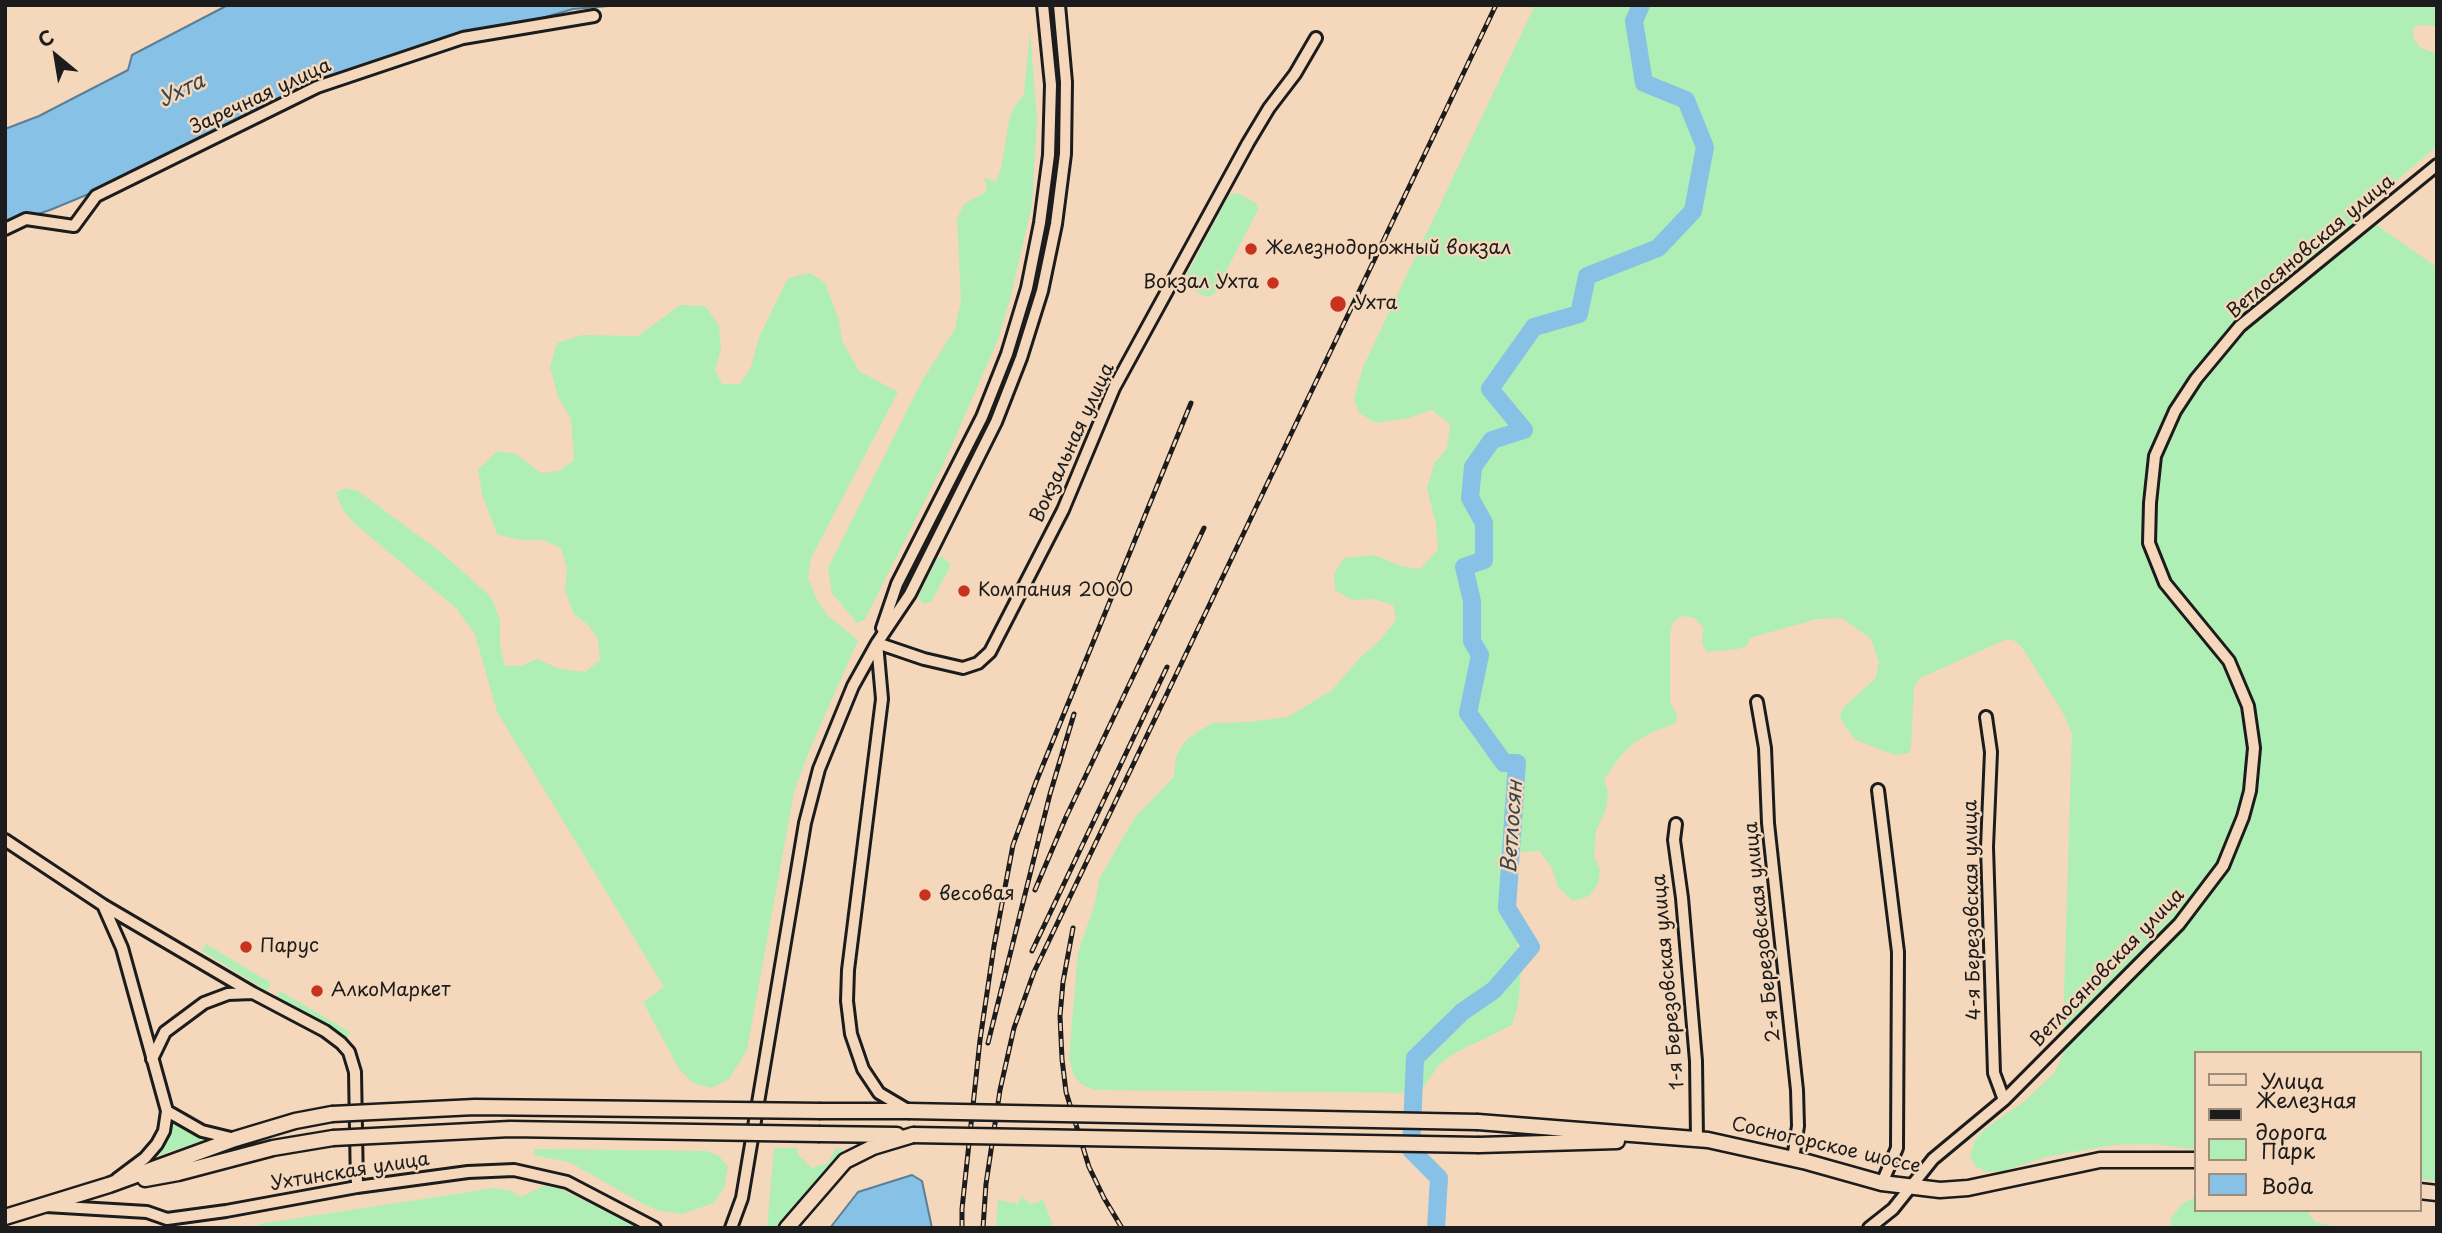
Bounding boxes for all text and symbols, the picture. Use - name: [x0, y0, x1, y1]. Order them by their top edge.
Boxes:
- north arrow: [21, 21, 91, 91]
- text: С: [32, 22, 59, 54]
- street label: Заречная улица: [187, 54, 335, 140]
- water label: Ухта: [155, 69, 209, 113]
- street label: Ветлосяновская улица: [2223, 170, 2399, 324]
- place label: Железнодорожный вокзал: [1265, 238, 1511, 260]
- marker: Железнодорожный вокзал: [1243, 241, 1259, 257]
- place label: Вокзал Ухта: [1143, 272, 1259, 294]
- marker: Вокзал Ухта: [1265, 275, 1281, 291]
- place label: Ухта: [1354, 293, 1397, 315]
- marker: Ухта: [1328, 294, 1348, 314]
- street label: Вокзальная улица: [1026, 360, 1120, 526]
- place label: Компания 2000: [978, 580, 1133, 602]
- marker: Компания 2000: [956, 583, 972, 599]
- water label: Ветлосян: [1497, 780, 1529, 874]
- street label: 4-я Березовская улица: [1960, 800, 1986, 1020]
- street label: 2-я Березовская улица: [1740, 821, 1786, 1043]
- street label: 1-я Березовская улица: [1648, 873, 1690, 1091]
- place label: весовая: [939, 884, 1015, 906]
- street label: Ветлосяновская улица: [2026, 884, 2190, 1052]
- marker: весовая: [917, 887, 933, 903]
- place label: Парус: [260, 936, 319, 958]
- marker: Парус: [238, 939, 254, 955]
- place label: АлкоМаркет: [331, 980, 450, 1002]
- marker: АлкоМаркет: [309, 983, 325, 999]
- legend: [2194, 1051, 2421, 1212]
- text: Улица: [2261, 1064, 2324, 1096]
- text: Железная дорога: [2256, 1083, 2357, 1147]
- street label: Сосногорское шоссе: [1729, 1113, 1923, 1179]
- text: Парк: [2261, 1134, 2315, 1166]
- street label: Ухтинская улица: [269, 1148, 431, 1196]
- text: Вода: [2261, 1169, 2313, 1201]

